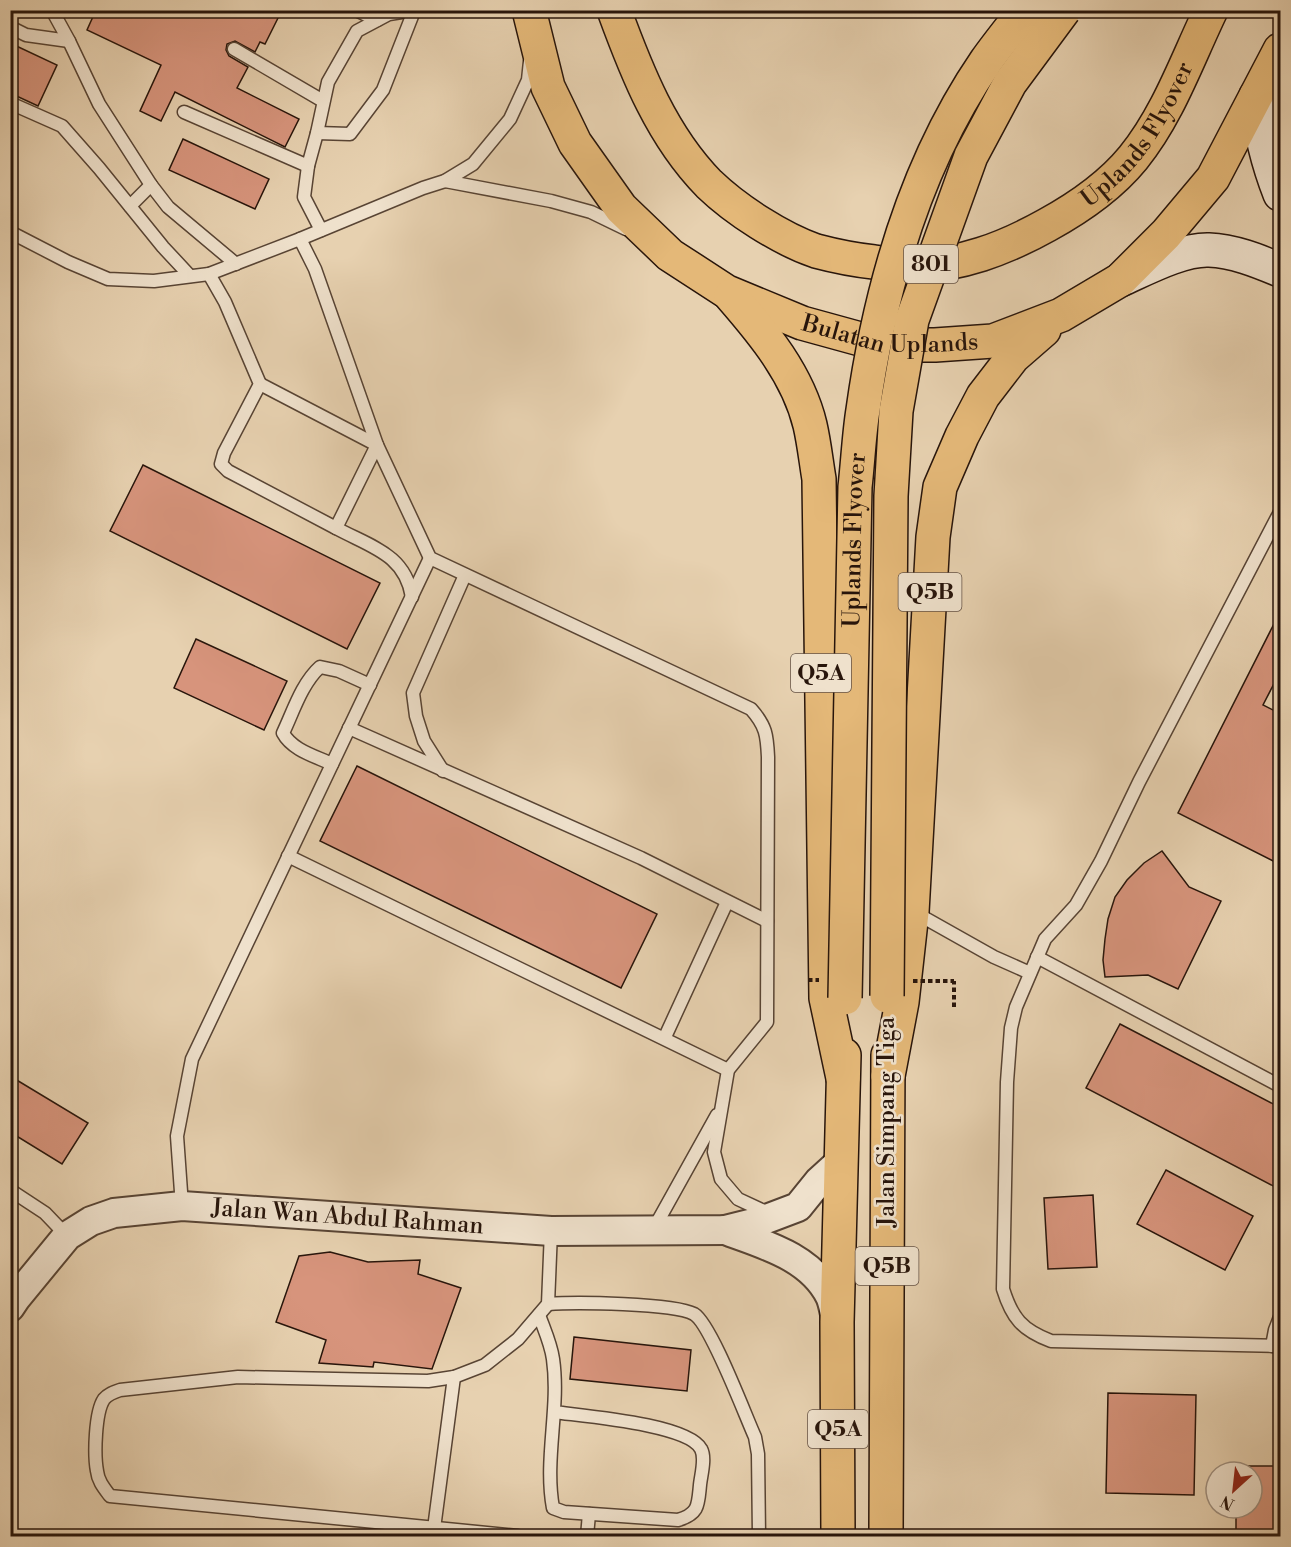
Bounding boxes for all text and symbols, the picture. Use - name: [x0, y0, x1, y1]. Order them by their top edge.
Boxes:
- street label: Uplands Flyover: [1075, 57, 1200, 214]
- road number: 801: [904, 245, 958, 283]
- street label: Bulatan Uplands: [797, 308, 979, 360]
- street label: Uplands Flyover: [837, 451, 873, 628]
- road number: Q5B: [898, 573, 962, 611]
- road number: Q5A: [791, 654, 851, 692]
- street label: Jalan Simpang Tiga: [872, 1016, 902, 1228]
- street label: Jalan Wan Abdul Rahman: [209, 1193, 485, 1241]
- road number: Q5B: [856, 1247, 918, 1285]
- road number: Q5A: [808, 1410, 868, 1448]
- north arrow: [1204, 1460, 1264, 1520]
- text: N: [1217, 1491, 1238, 1514]

